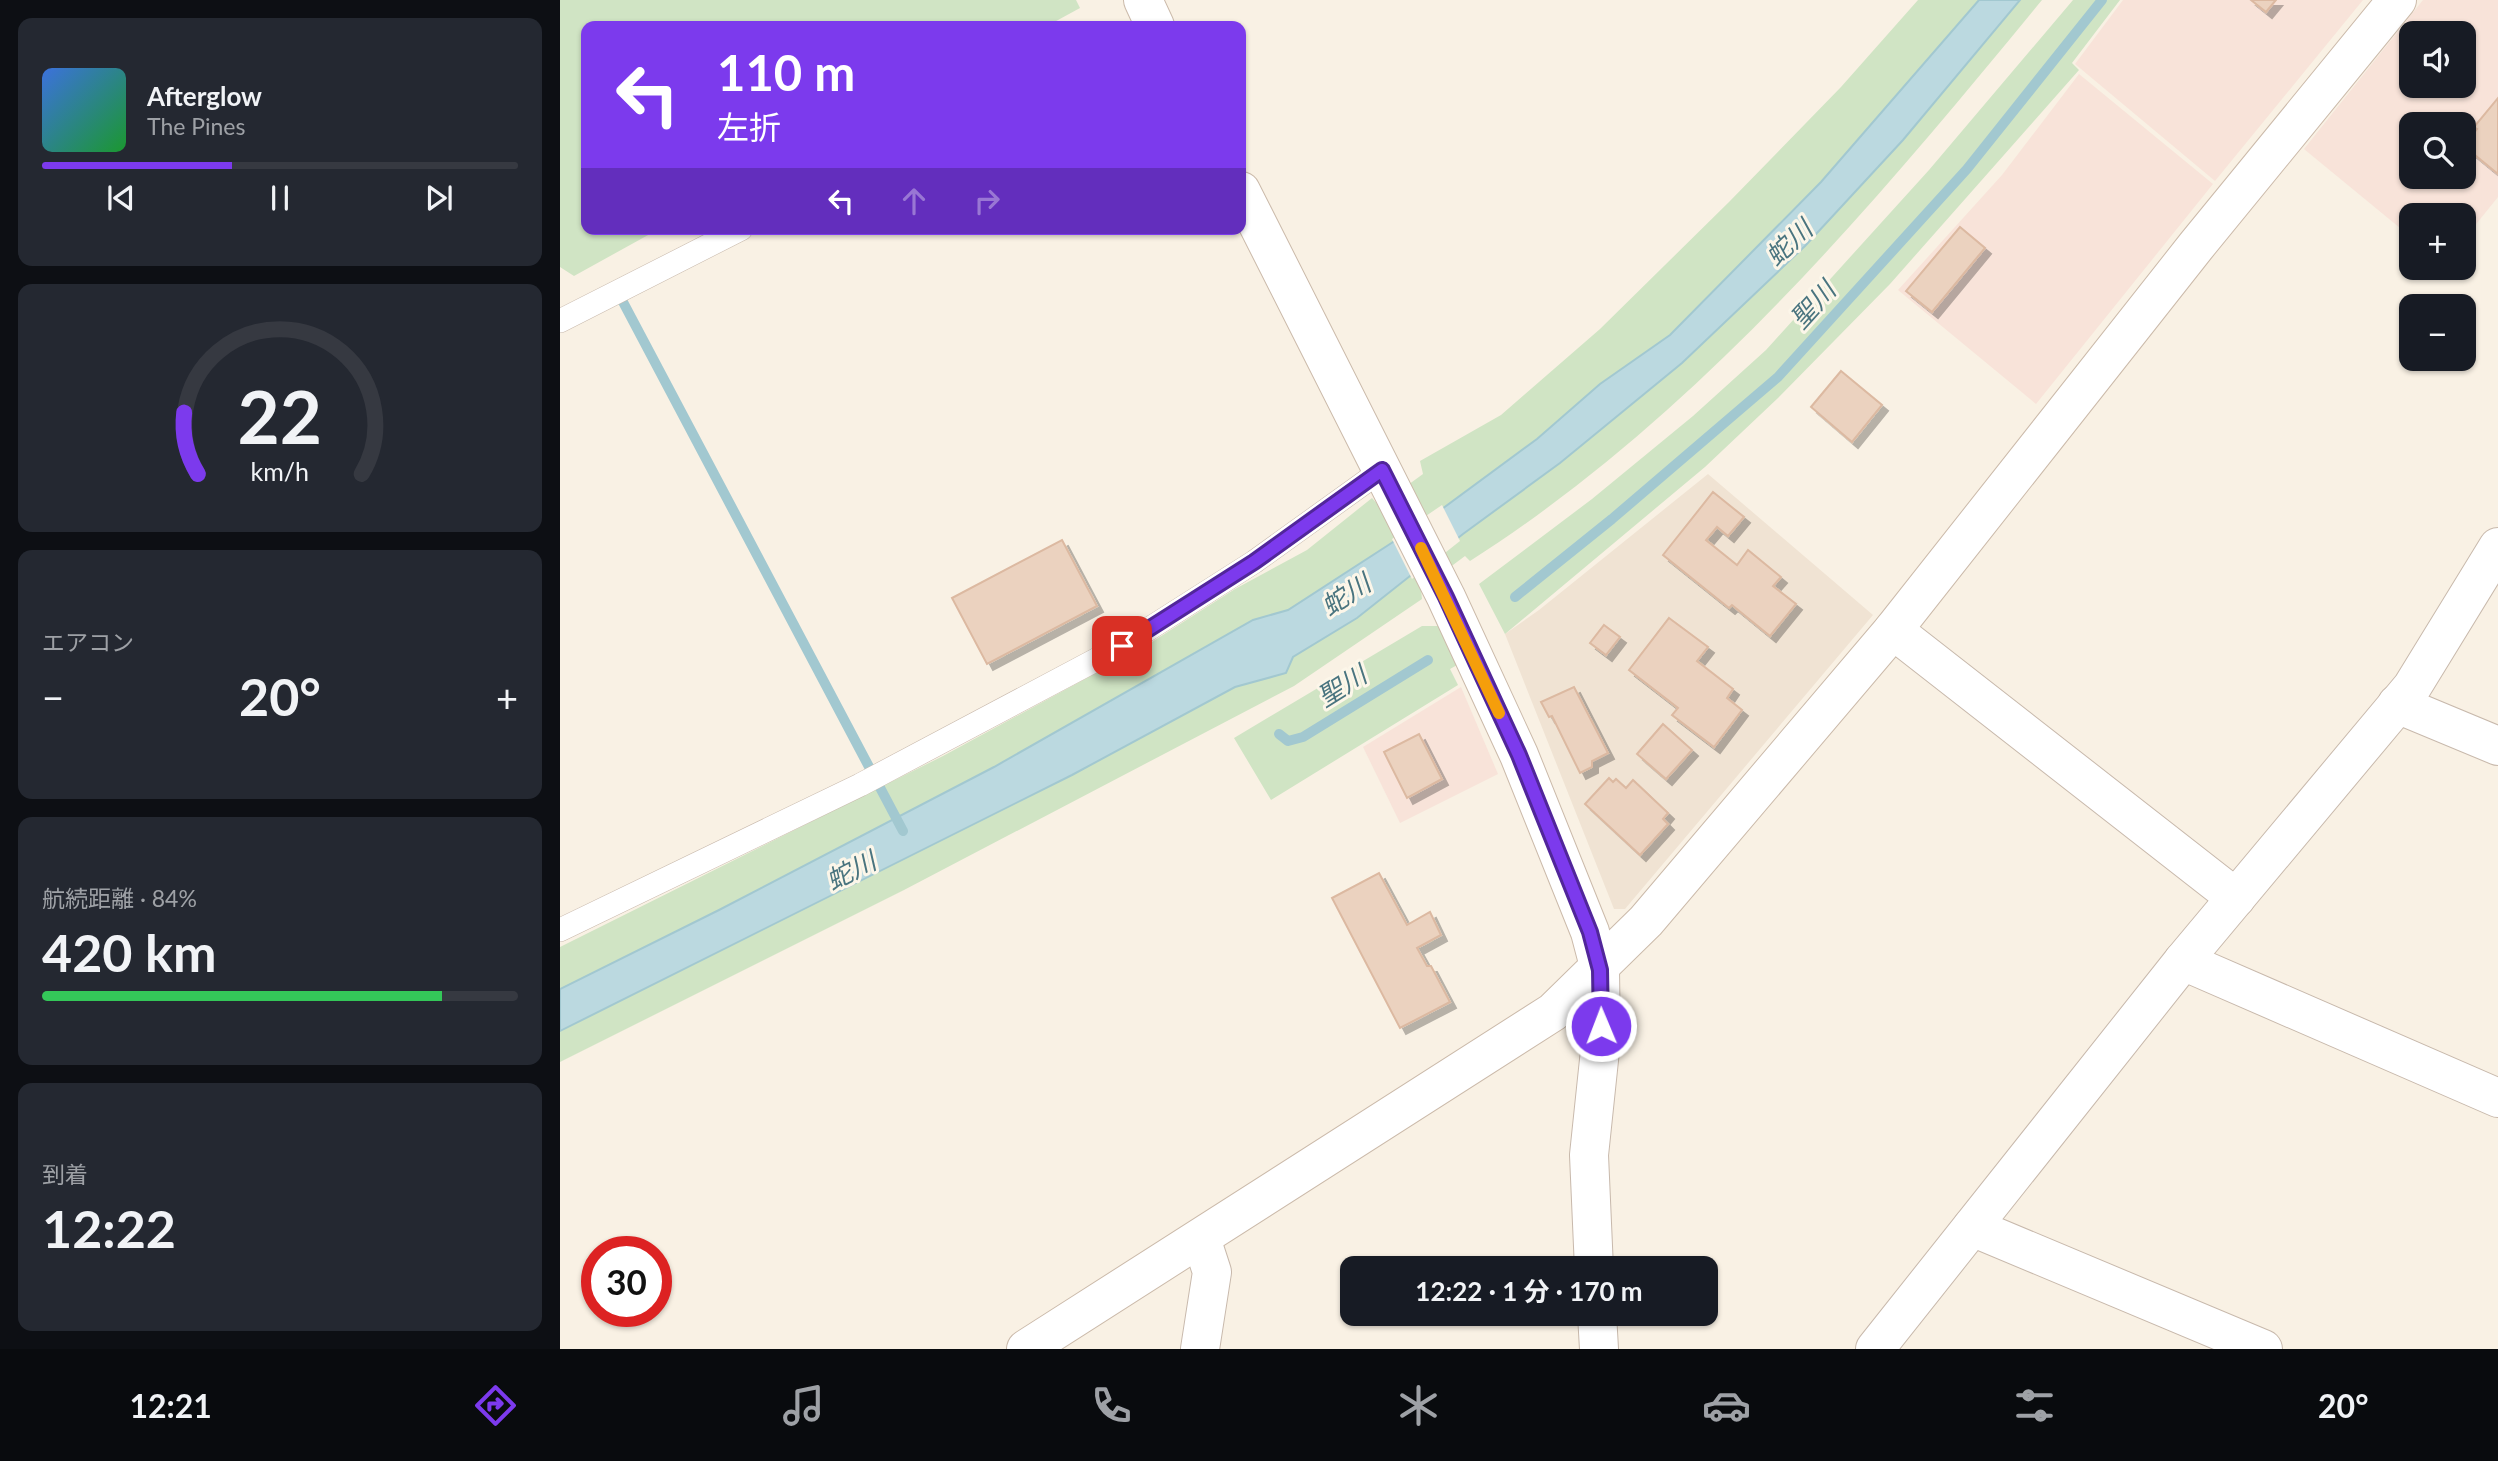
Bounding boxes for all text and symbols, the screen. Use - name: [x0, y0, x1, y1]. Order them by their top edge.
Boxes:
- map controls: [2399, 21, 2476, 371]
- button: sound: [2399, 21, 2476, 98]
- text: 110 m: [717, 43, 855, 101]
- icon: left: [602, 49, 693, 140]
- text: Afterglow: [147, 80, 262, 112]
- text: 左折: [717, 107, 781, 146]
- text: The Pines: [147, 112, 245, 140]
- button: search: [2399, 112, 2476, 189]
- icon: previous: [102, 179, 140, 217]
- icon: pause: [261, 179, 299, 217]
- icon: next: [420, 179, 458, 217]
- icon: left: [822, 182, 860, 220]
- icon: ahead: [895, 182, 933, 220]
- icon: right: [968, 182, 1006, 220]
- button: +: [2399, 203, 2476, 280]
- water label: 蛇川: [1758, 211, 1820, 272]
- water label: 聖川: [1783, 272, 1844, 334]
- button: −: [2399, 294, 2476, 371]
- text: 22: [238, 373, 322, 461]
- text: km/h: [251, 456, 309, 486]
- water label: 蛇川: [1315, 565, 1378, 622]
- pin: [1092, 616, 1152, 676]
- icon: arrive: [1103, 627, 1141, 665]
- text: エアコン: [42, 628, 134, 656]
- water label: 聖川: [1311, 656, 1375, 713]
- text: 20°: [239, 665, 321, 727]
- text: −: [42, 674, 64, 720]
- text: +: [496, 674, 518, 720]
- water label: 蛇川: [820, 843, 884, 896]
- text: 航続距離 · 84%: [42, 884, 197, 912]
- text: 420 km: [42, 921, 216, 983]
- position arrow: [1564, 989, 1638, 1063]
- text: 到着: [42, 1160, 88, 1188]
- text: 12:22: [42, 1197, 176, 1259]
- speed limit sign: 30: [581, 1236, 672, 1327]
- text: 12:22 · 1 分 · 170 m: [1415, 1275, 1643, 1307]
- icon: directions: [471, 1381, 520, 1430]
- icon: music: [779, 1381, 828, 1430]
- icon: phone: [1087, 1381, 1136, 1430]
- icon: climate: [1394, 1381, 1443, 1430]
- icon: car: [1702, 1381, 1751, 1430]
- icon: filters: [2010, 1381, 2059, 1430]
- text: 12:21: [129, 1386, 212, 1425]
- text: 20°: [2318, 1386, 2368, 1425]

